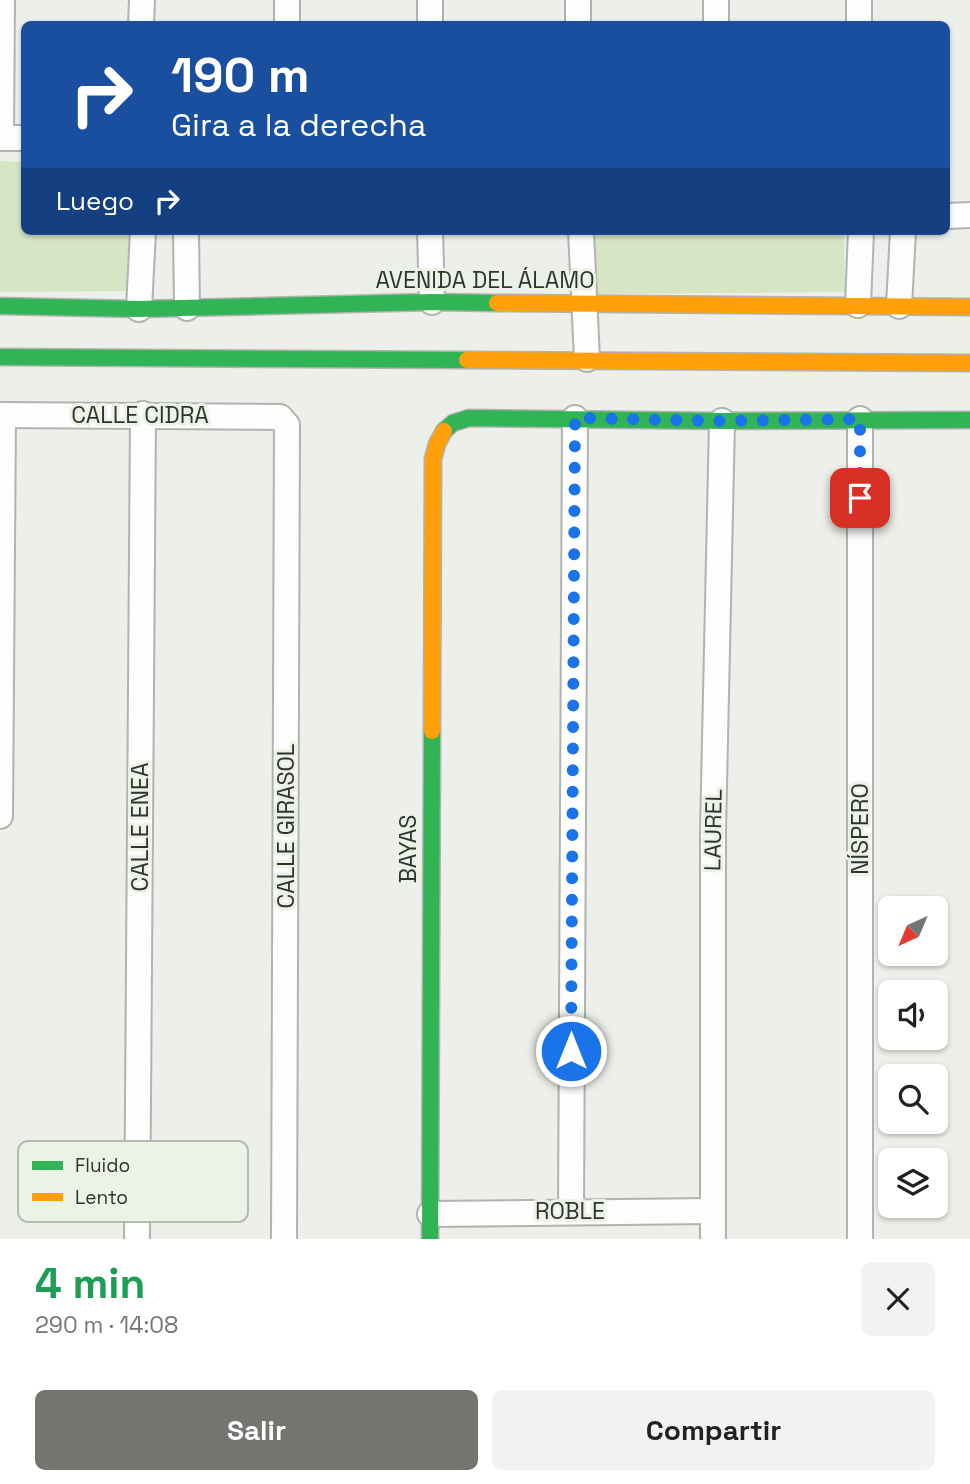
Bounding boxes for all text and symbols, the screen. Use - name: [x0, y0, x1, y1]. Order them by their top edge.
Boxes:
- text: 190 m: [171, 44, 309, 106]
- icon: right: [56, 49, 147, 140]
- text: Gira a la derecha: [171, 105, 426, 145]
- icon: right: [148, 182, 186, 220]
- text: Luego: [56, 184, 134, 218]
- street label: AVENIDA DEL ÁLAMO: [375, 265, 595, 295]
- street label: CALLE CIDRA: [71, 400, 209, 430]
- pin: [830, 468, 890, 528]
- icon: arrive: [841, 479, 879, 517]
- street label: CALLE GIRASOL: [271, 744, 301, 908]
- street label: CALLE ENEA: [125, 763, 155, 891]
- street label: NÍSPERO: [845, 783, 875, 875]
- street label: LAUREL: [697, 789, 729, 871]
- street label: BAYAS: [393, 815, 423, 883]
- north arrow: [878, 896, 948, 966]
- map controls: [878, 896, 948, 1218]
- button: sound: [878, 980, 948, 1050]
- position arrow: [534, 1014, 608, 1088]
- button: search: [878, 1064, 948, 1134]
- legend: [18, 1141, 248, 1222]
- button: layers: [878, 1148, 948, 1218]
- text: Fluido: [75, 1153, 130, 1178]
- text: Lento: [75, 1185, 128, 1210]
- street label: ROBLE: [535, 1196, 605, 1226]
- text: 4 min: [35, 1257, 145, 1310]
- button: close: [861, 1262, 935, 1336]
- text: 290 m · 14:08: [35, 1310, 178, 1340]
- button: Salir: [35, 1390, 478, 1470]
- button: Compartir: [492, 1390, 935, 1470]

